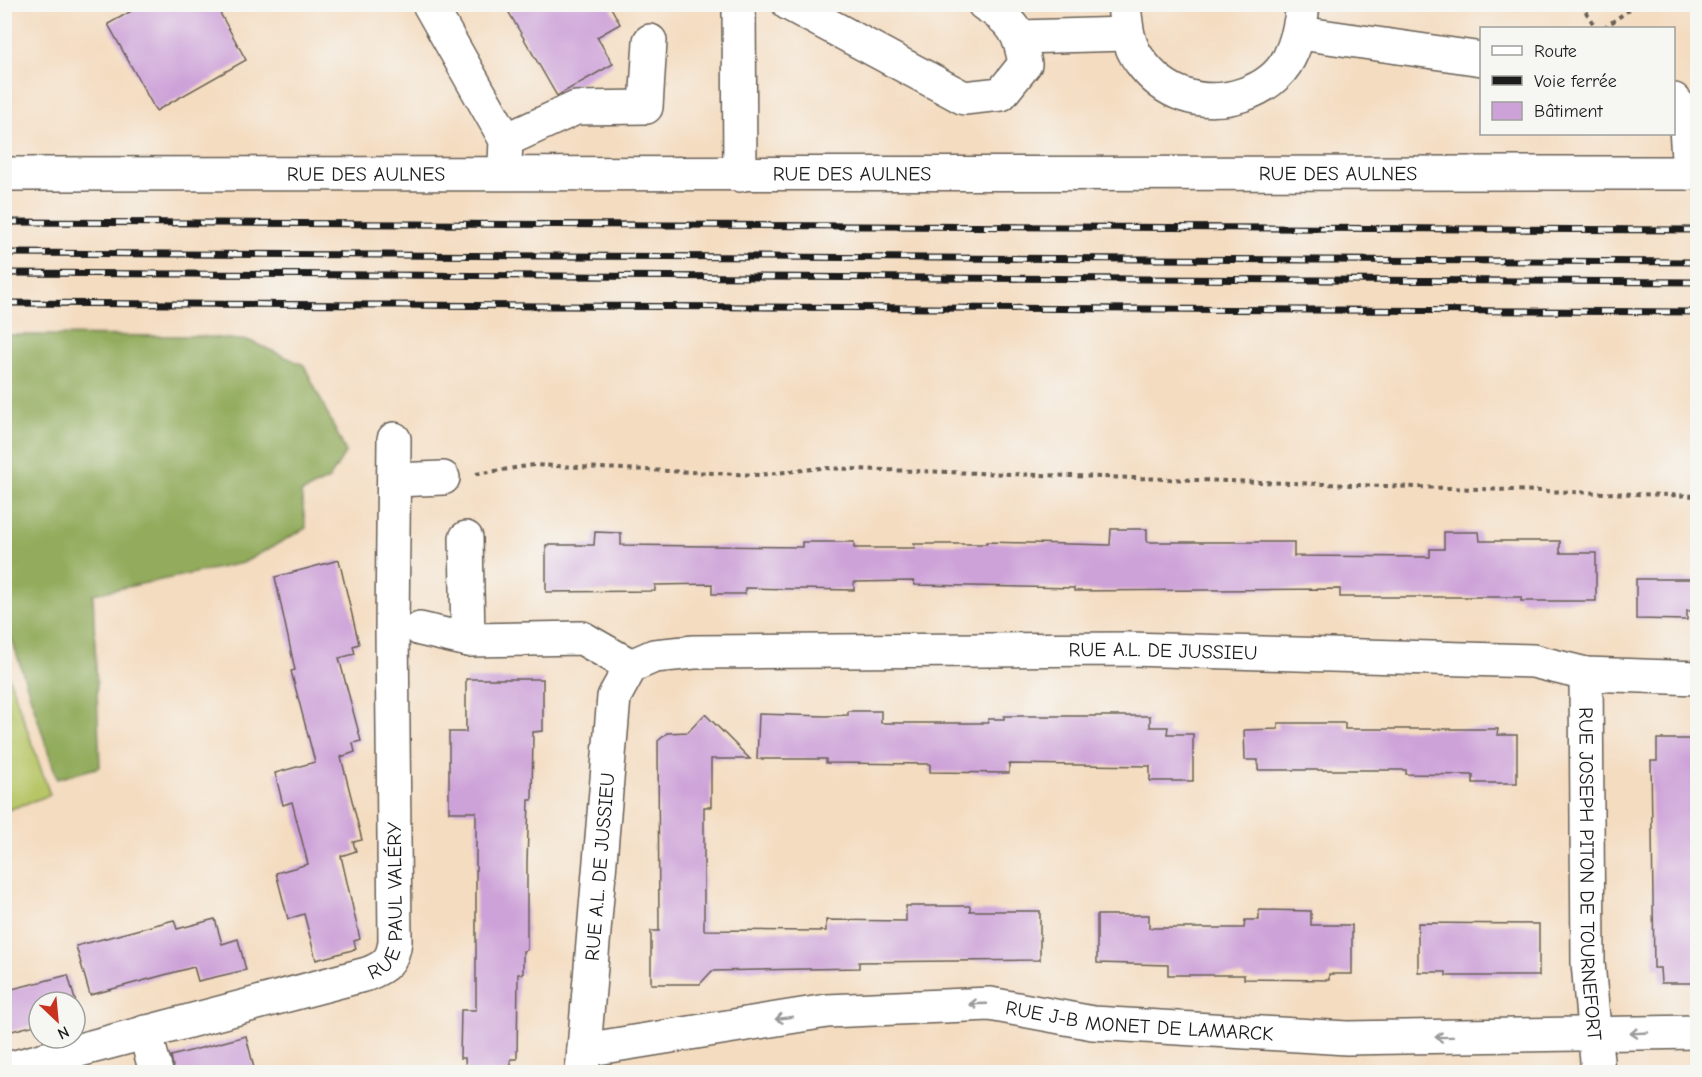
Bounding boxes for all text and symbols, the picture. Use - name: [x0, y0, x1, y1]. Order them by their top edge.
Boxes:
- legend: [1480, 27, 1675, 135]
- text: Route: [1534, 41, 1577, 62]
- text: Voie ferrée: [1534, 71, 1617, 92]
- text: Bâtiment: [1534, 101, 1604, 122]
- street label: RUE DES AULNES: [287, 162, 445, 185]
- street label: RUE DES AULNES: [773, 162, 931, 185]
- street label: RUE DES AULNES: [1259, 162, 1417, 185]
- street label: RUE A.L. DE JUSSIEU: [1068, 637, 1258, 664]
- street label: RUE JOSEPH PITON DE TOURNEFORT: [1575, 707, 1607, 1042]
- street label: RUE A.L. DE JUSSIEU: [580, 772, 619, 962]
- street label: RUE PAUL VALÉRY: [364, 822, 407, 984]
- north arrow: [27, 990, 87, 1050]
- street label: RUE J-B MONET DE LAMARCK: [1004, 996, 1274, 1045]
- one-way arrow: [969, 999, 989, 1010]
- one-way arrow: [775, 1013, 794, 1024]
- text: N: [55, 1022, 72, 1043]
- one-way arrow: [1630, 1028, 1650, 1039]
- one-way arrow: [1435, 1031, 1455, 1043]

